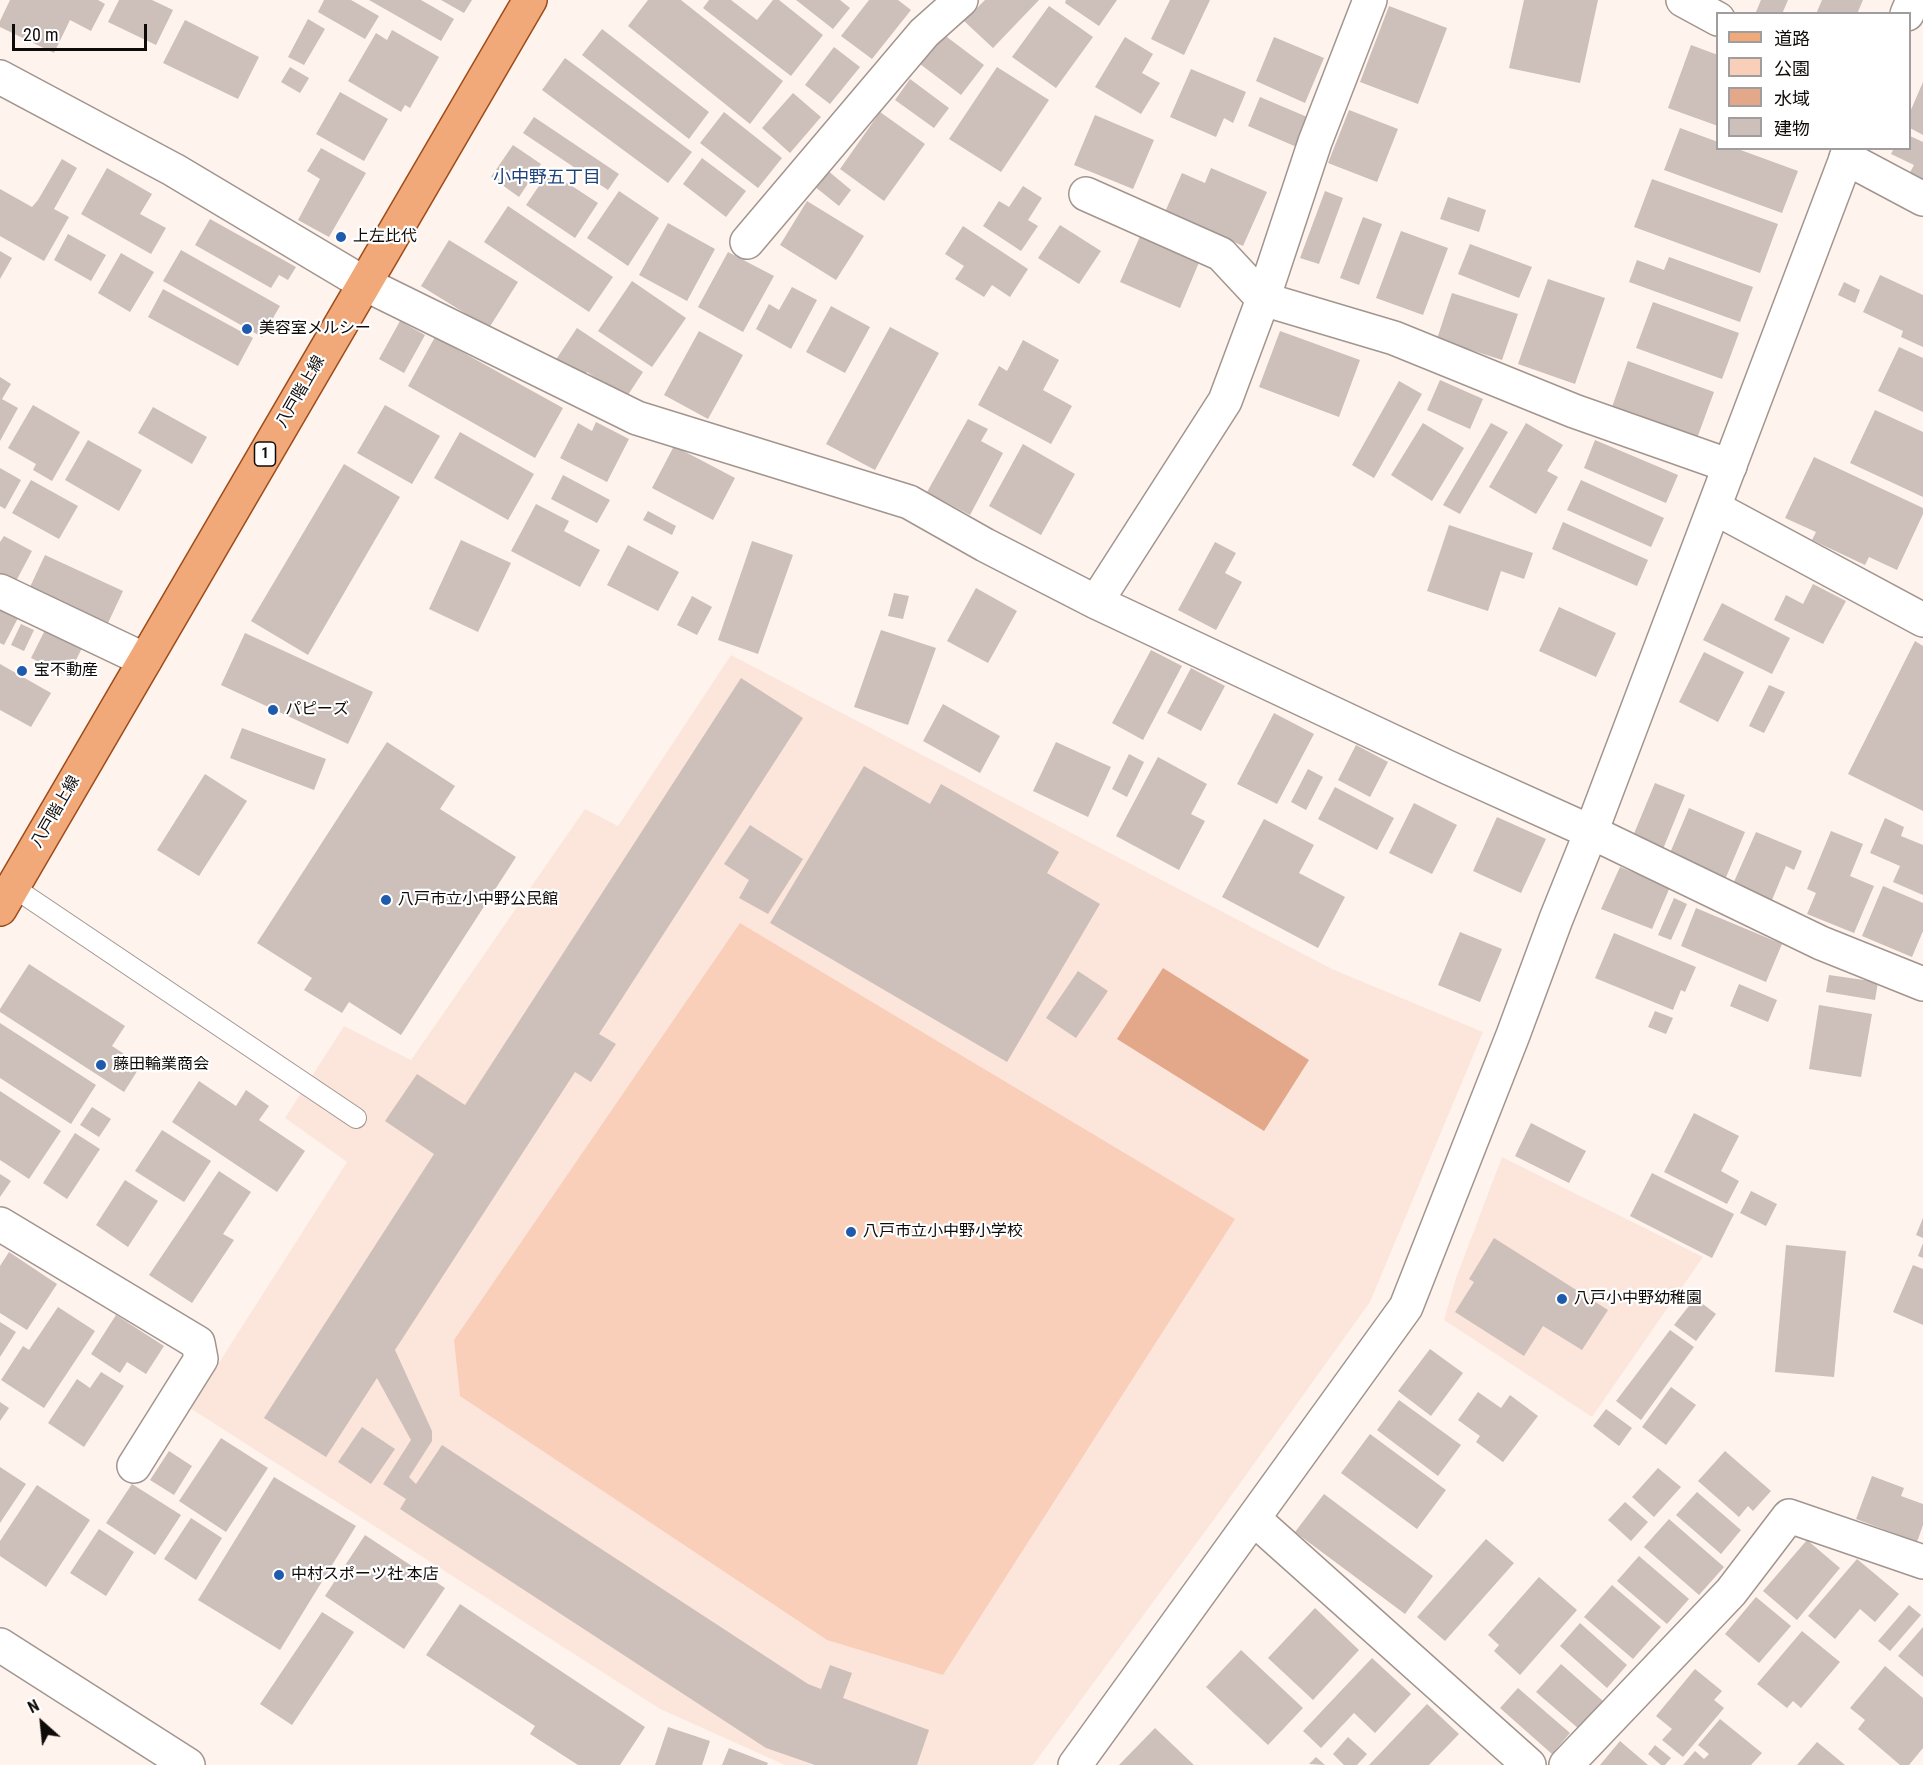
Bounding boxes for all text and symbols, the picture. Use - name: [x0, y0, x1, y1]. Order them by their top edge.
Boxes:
- scale bar: [15, 12, 150, 50]
- legend: [1716, 12, 1911, 150]
- text: 20 m: [23, 24, 58, 45]
- text: 道路: [1774, 28, 1810, 49]
- text: 公園: [1774, 58, 1810, 79]
- text: 水域: [1774, 88, 1810, 109]
- text: 建物: [1774, 118, 1810, 139]
- district label: 小中野五丁目: [493, 167, 601, 189]
- place label: 上左比代: [353, 227, 417, 247]
- marker: 上左比代: [334, 230, 348, 244]
- place label: 美容室メルシー: [259, 319, 371, 339]
- marker: 美容室メルシー: [240, 322, 254, 336]
- street label: 八戸階上線: [273, 353, 329, 431]
- road number: 1: [254, 442, 276, 466]
- place label: 宝不動産: [34, 661, 98, 681]
- marker: 宝不動産: [15, 664, 29, 678]
- place label: パピーズ: [285, 700, 349, 720]
- marker: パピーズ: [266, 703, 280, 717]
- street label: 八戸階上線: [28, 773, 84, 851]
- place label: 八戸市立小中野公民館: [398, 890, 558, 910]
- marker: 八戸市立小中野公民館: [379, 893, 393, 907]
- place label: 藤田輪業商会: [113, 1055, 209, 1075]
- marker: 藤田輪業商会: [94, 1058, 108, 1072]
- place label: 八戸市立小中野小学校: [863, 1222, 1023, 1242]
- marker: 八戸市立小中野小学校: [844, 1225, 858, 1239]
- place label: 八戸小中野幼稚園: [1574, 1289, 1702, 1309]
- marker: 八戸小中野幼稚園: [1555, 1292, 1569, 1306]
- place label: 中村スポーツ社 本店: [291, 1565, 439, 1585]
- marker: 中村スポーツ社 本店: [272, 1568, 286, 1582]
- north arrow: [12, 1693, 72, 1753]
- text: N: [25, 1696, 42, 1717]

